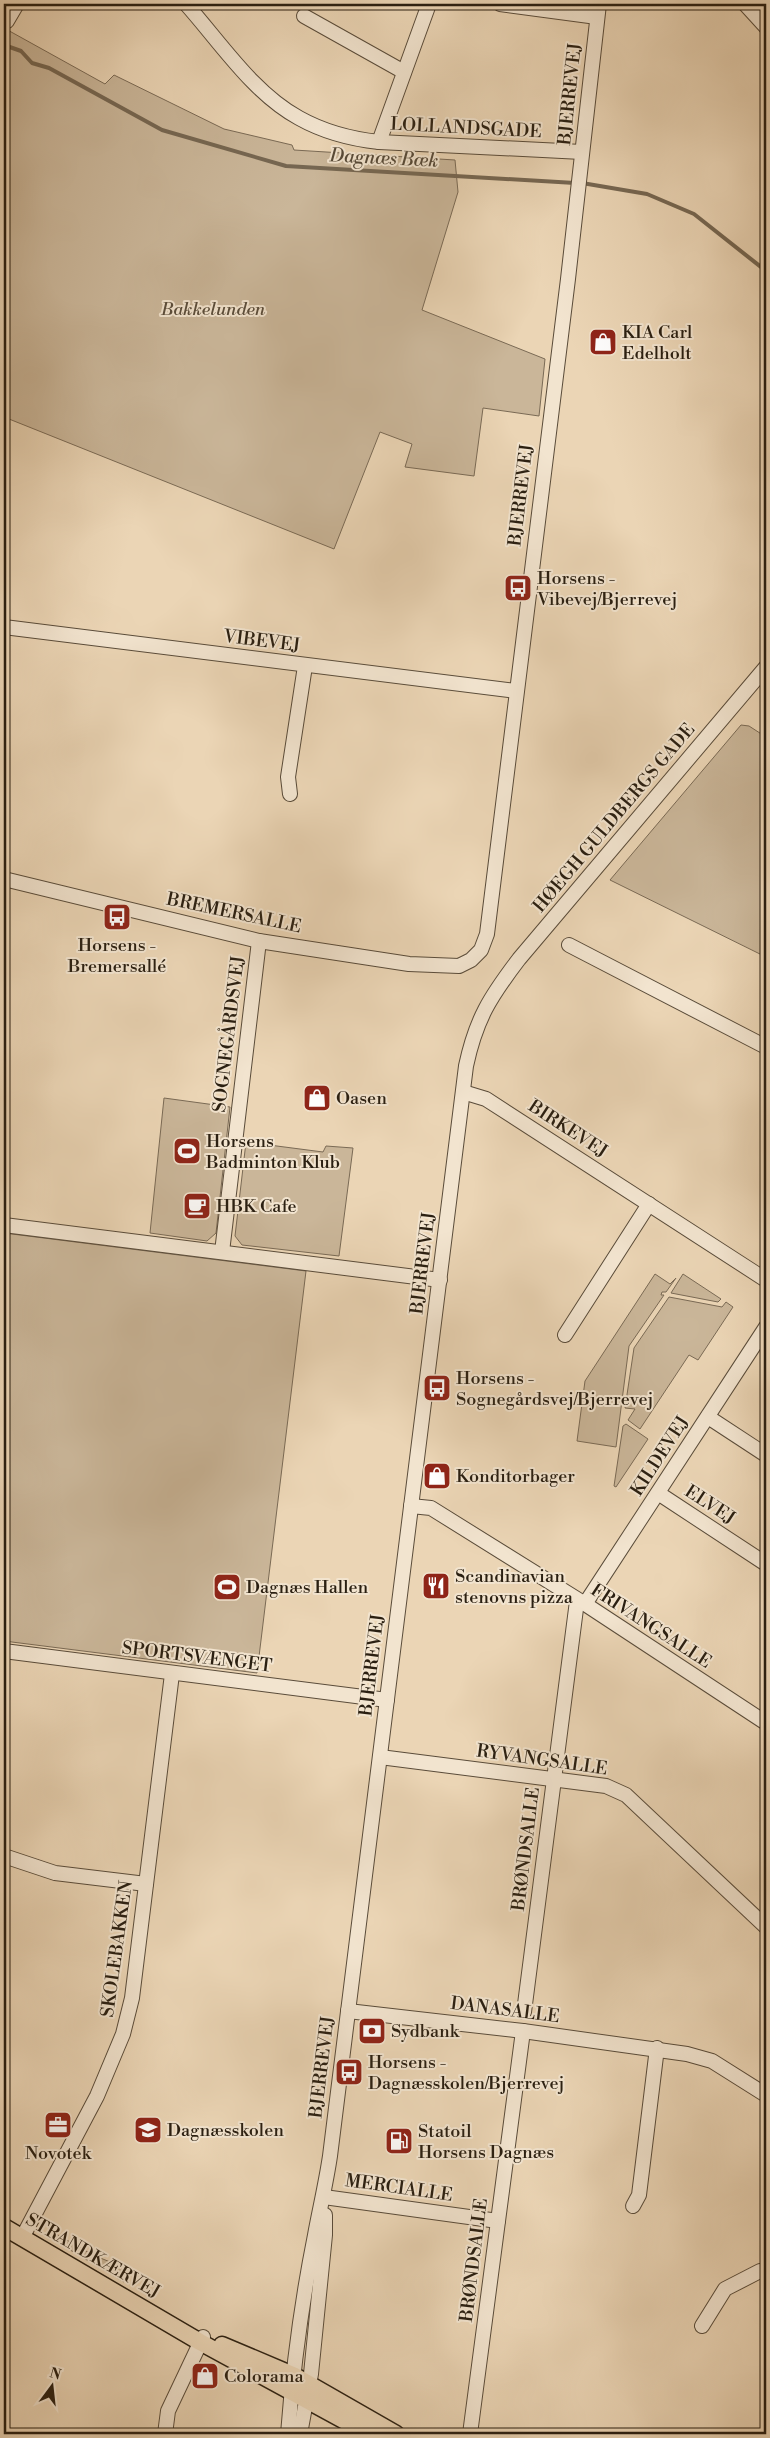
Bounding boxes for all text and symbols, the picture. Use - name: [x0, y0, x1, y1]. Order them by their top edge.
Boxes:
- street label: BJERREVEJ: [553, 42, 587, 147]
- street label: LOLLANDSGADE: [390, 113, 542, 143]
- water label: Dagnæs Bæk: [328, 143, 439, 173]
- park label: Bakkelunden: [160, 298, 266, 321]
- place label: KIA Carl Edelholt: [622, 321, 693, 365]
- shop icon: KIA Carl Edelholt: [588, 327, 618, 357]
- street label: BJERREVEJ: [503, 442, 539, 549]
- place label: Horsens - Vibevej/Bjerrevej: [536, 567, 677, 611]
- bus stop icon: Horsens - Vibevej/Bjerrevej: [503, 573, 533, 603]
- street label: VIBEVEJ: [221, 625, 302, 657]
- street label: HØEGH GULDBERGS GADE: [528, 719, 700, 917]
- street label: BREMERSALLE: [164, 887, 303, 938]
- bus stop icon: Horsens - Bremersallé: [102, 902, 132, 932]
- place label: Horsens - Bremersallé: [67, 934, 166, 978]
- street label: SOGNEGÅRDSVEJ: [208, 954, 250, 1114]
- shop icon: Oasen: [302, 1083, 332, 1113]
- place label: Oasen: [336, 1087, 387, 1110]
- street label: BIRKEVEJ: [523, 1094, 612, 1163]
- place label: Horsens Badminton Klub: [205, 1130, 340, 1174]
- sports icon: Horsens Badminton Klub: [172, 1136, 202, 1166]
- cafe icon: HBK Cafe: [182, 1191, 212, 1221]
- place label: HBK Cafe: [216, 1195, 297, 1218]
- street label: BJERREVEJ: [405, 1210, 441, 1317]
- place label: Horsens - Sognegårdsvej/Bjerrevej: [456, 1367, 653, 1411]
- bus stop icon: Horsens - Sognegårdsvej/Bjerrevej: [422, 1373, 452, 1403]
- street label: KILDEVEJ: [626, 1412, 694, 1500]
- shop icon: Konditorbager: [422, 1461, 452, 1491]
- place label: Konditorbager: [456, 1465, 575, 1488]
- street label: ELVEJ: [680, 1480, 740, 1530]
- place label: Scandinavian stenovns pizza: [455, 1565, 574, 1609]
- restaurant icon: Scandinavian stenovns pizza: [421, 1571, 451, 1601]
- sports icon: Dagnæs Hallen: [212, 1572, 242, 1602]
- place label: Dagnæs Hallen: [246, 1576, 369, 1599]
- street label: FRIVANGSALLE: [586, 1578, 716, 1674]
- street label: BJERREVEJ: [354, 1612, 390, 1719]
- street label: SPORTSVÆNGET: [121, 1636, 274, 1678]
- street label: RYVANGSALLE: [475, 1739, 609, 1781]
- street label: BRØNDSALLE: [507, 1786, 545, 1913]
- street label: SKOLEBAKKEN: [96, 1879, 138, 2019]
- street label: DANASALLE: [449, 1992, 561, 2028]
- street label: BJERREVEJ: [304, 2014, 340, 2121]
- bank icon: Sydbank: [357, 2016, 387, 2046]
- place label: Sydbank: [391, 2020, 461, 2043]
- place label: Horsens - Dagnæsskolen/Bjerrevej: [368, 2051, 565, 2095]
- bus stop icon: Horsens - Dagnæsskolen/Bjerrevej: [334, 2057, 364, 2087]
- office icon: Novotek: [43, 2110, 73, 2140]
- school or university icon: Dagnæsskolen: [133, 2115, 163, 2145]
- place label: Dagnæsskolen: [167, 2119, 284, 2142]
- place label: Statoil Horsens Dagnæs: [418, 2120, 554, 2164]
- fuel station icon: Statoil Horsens Dagnæs: [384, 2126, 414, 2156]
- place label: Novotek: [25, 2142, 93, 2165]
- street label: MERCIALLE: [344, 2169, 454, 2207]
- street label: BRØNDSALLE: [455, 2197, 493, 2324]
- street label: STRANDKÆRVEJ: [22, 2208, 164, 2304]
- north arrow: [28, 2360, 78, 2410]
- shop icon: Colorama: [190, 2361, 220, 2391]
- text: N: [47, 2364, 63, 2385]
- place label: Colorama: [224, 2365, 305, 2388]

